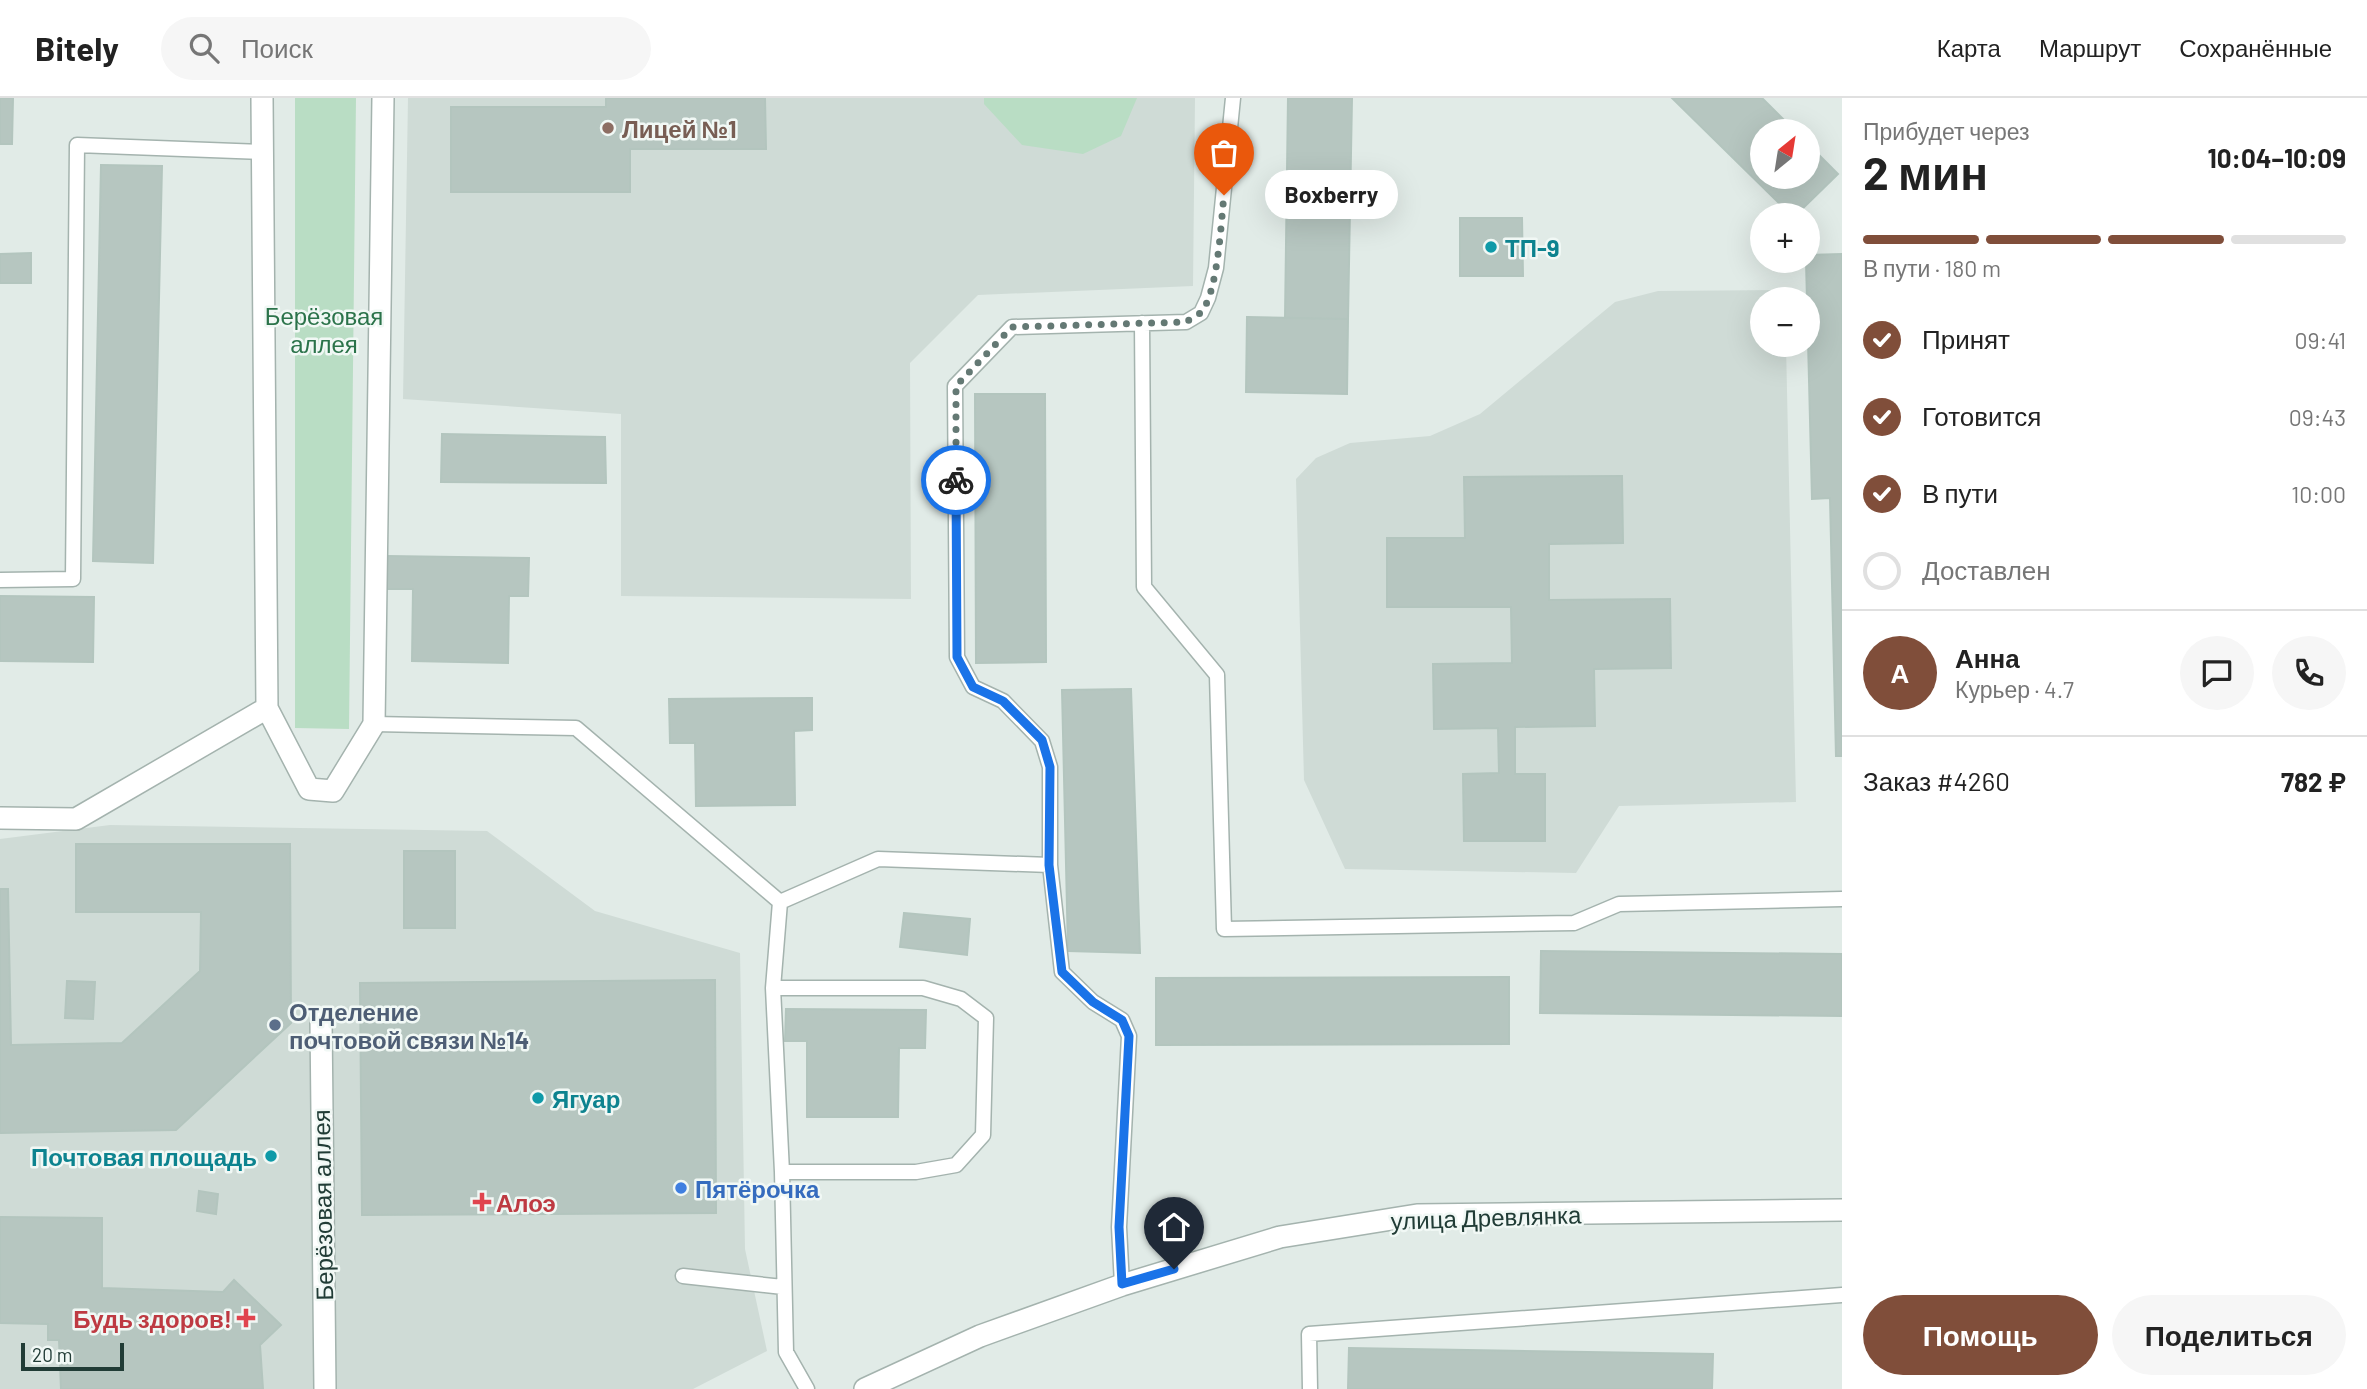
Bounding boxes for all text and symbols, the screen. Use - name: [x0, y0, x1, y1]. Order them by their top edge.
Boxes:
- search box: [161, 17, 651, 80]
- text: Bitely: [35, 28, 119, 68]
- icon: search: [185, 29, 223, 67]
- text: Поиск: [241, 32, 313, 63]
- text: Карта: [1937, 33, 2001, 62]
- text: Маршрут: [2039, 33, 2141, 62]
- text: Сохранённые: [2179, 33, 2332, 62]
- place label: Лицей №1: [622, 114, 737, 143]
- text: Прибудет через: [1863, 117, 2030, 145]
- north arrow: [1750, 119, 1820, 189]
- map controls: [1750, 119, 1820, 357]
- marker: Лицей №1: [600, 120, 616, 136]
- pin: [1194, 123, 1254, 195]
- icon: bag: [1205, 134, 1243, 172]
- text: 10:04–10:09: [2207, 142, 2346, 173]
- text: 2 мин: [1863, 144, 1988, 199]
- callout: Boxberry: [1266, 170, 1399, 220]
- text: Boxberry: [1285, 180, 1378, 208]
- button: +: [1750, 203, 1820, 273]
- place label: ТП-9: [1505, 233, 1559, 262]
- marker: ТП-9: [1483, 239, 1499, 255]
- text: В пути · 180 m: [1863, 254, 2001, 282]
- button: −: [1750, 287, 1820, 357]
- park label: Берёзовая аллея: [265, 301, 383, 358]
- icon: check: [1863, 321, 1901, 359]
- text: Принят: [1922, 323, 2010, 354]
- text: 09:41: [2295, 326, 2346, 354]
- icon: check: [1863, 398, 1901, 436]
- text: Готовится: [1922, 400, 2041, 431]
- text: 09:43: [2289, 403, 2346, 431]
- courier: [921, 445, 991, 515]
- icon: bike: [937, 461, 975, 499]
- icon: check: [1863, 475, 1901, 513]
- text: В пути: [1922, 477, 1998, 508]
- text: 10:00: [2291, 480, 2346, 508]
- text: Доставлен: [1922, 554, 2051, 585]
- button: chat: [2180, 636, 2254, 710]
- button: phone: [2272, 636, 2346, 710]
- text: Анна: [1955, 642, 2020, 673]
- text: А: [1891, 657, 1909, 688]
- text: Курьер · 4.7: [1955, 675, 2074, 703]
- text: Заказ #4260: [1863, 765, 2010, 796]
- text: 782 ₽: [2281, 766, 2346, 797]
- place label: Отделение почтовой связи №14: [289, 997, 529, 1054]
- marker: Отделение почтовой связи №14: [267, 1017, 283, 1033]
- place label: Ягуар: [552, 1084, 620, 1113]
- marker: Ягуар: [530, 1090, 546, 1106]
- street label: Берёзовая аллея: [306, 1109, 338, 1301]
- place label: Почтовая площадь: [31, 1142, 257, 1171]
- marker: Почтовая площадь: [263, 1148, 279, 1164]
- place label: Пятёрочка: [695, 1174, 820, 1203]
- marker: Пятёрочка: [673, 1180, 689, 1196]
- place label: Алоэ: [496, 1188, 556, 1217]
- marker: Алоэ: [474, 1194, 490, 1210]
- pin: [1144, 1197, 1204, 1269]
- street label: улица Древлянка: [1390, 1199, 1582, 1235]
- icon: home: [1155, 1208, 1193, 1246]
- button: Помощь: [1863, 1295, 2098, 1375]
- button: Поделиться: [2112, 1295, 2346, 1375]
- place label: Будь здоров!: [73, 1304, 232, 1333]
- marker: Будь здоров!: [238, 1310, 254, 1326]
- scale bar: [21, 1340, 124, 1372]
- text: 20 m: [32, 1343, 72, 1366]

